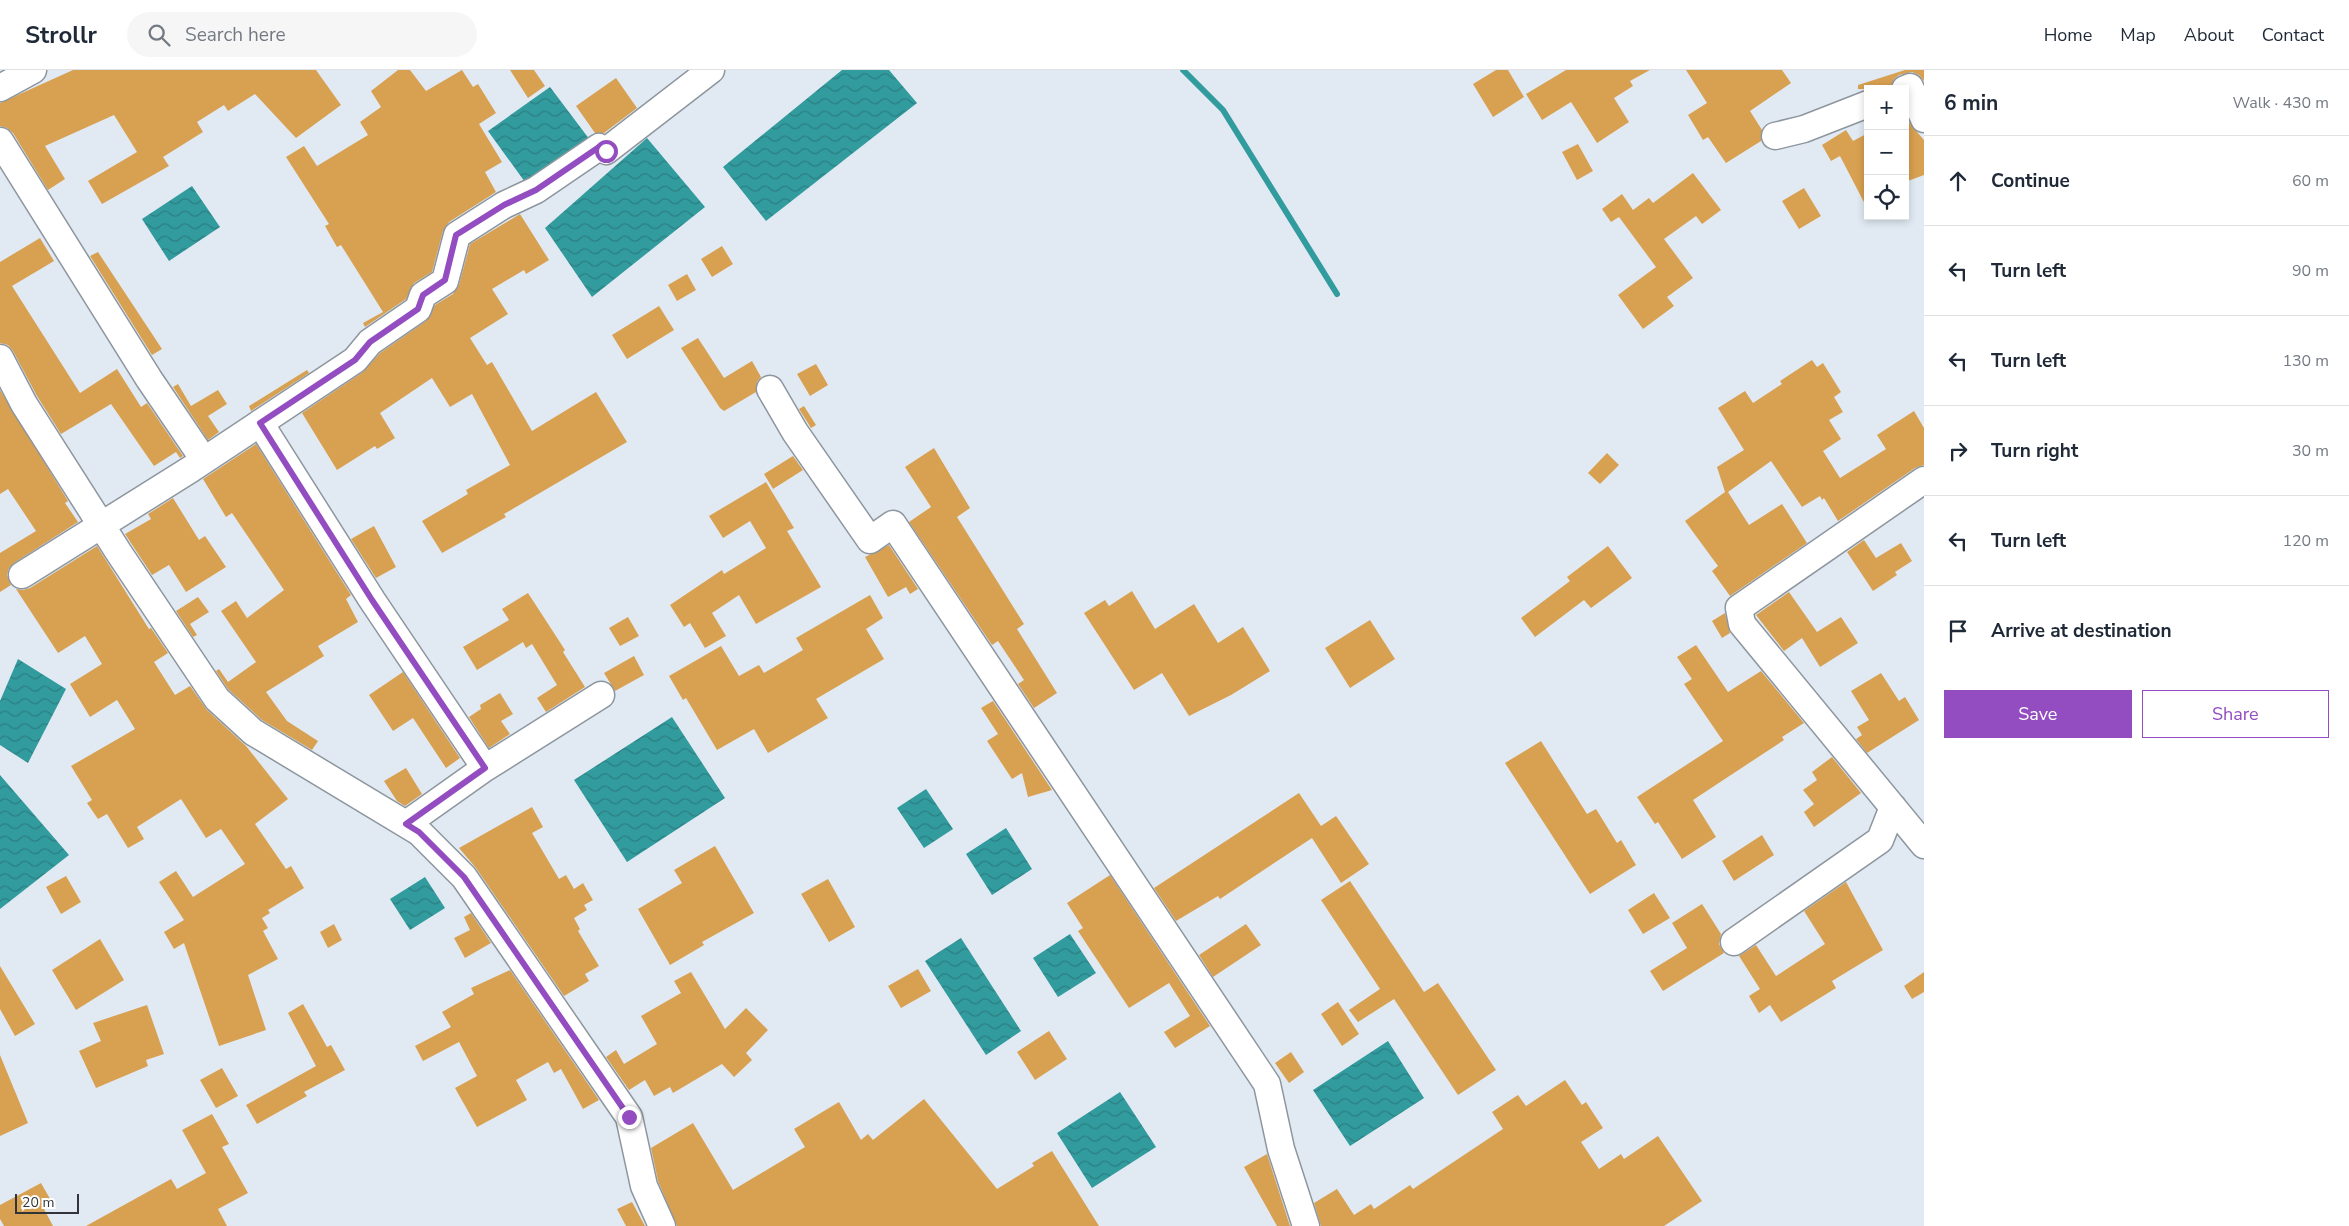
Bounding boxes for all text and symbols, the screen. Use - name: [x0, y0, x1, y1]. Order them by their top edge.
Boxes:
- search box: [127, 12, 477, 57]
- text: Strollr: [25, 19, 97, 51]
- icon: search: [145, 21, 173, 49]
- text: Search here: [185, 22, 286, 48]
- text: Home: [2044, 23, 2092, 47]
- text: Map: [2120, 23, 2156, 47]
- text: About: [2184, 23, 2234, 47]
- text: Contact: [2262, 23, 2324, 47]
- map controls: [1864, 85, 1909, 220]
- button: +: [1864, 85, 1909, 130]
- text: 6 min: [1944, 89, 1998, 117]
- text: Walk · 430 m: [2233, 92, 2329, 114]
- button: −: [1864, 130, 1909, 175]
- route start: [595, 140, 618, 163]
- icon: ahead: [1944, 167, 1972, 195]
- text: Continue: [1991, 168, 2070, 194]
- text: 60 m: [2292, 170, 2329, 192]
- button: locate: [1864, 175, 1909, 220]
- icon: left: [1944, 257, 1972, 285]
- text: Turn left: [1991, 258, 2066, 284]
- text: 90 m: [2292, 260, 2329, 282]
- icon: left: [1944, 347, 1972, 375]
- text: Turn left: [1991, 348, 2066, 374]
- text: 130 m: [2282, 350, 2329, 372]
- icon: right: [1944, 437, 1972, 465]
- text: Turn right: [1991, 438, 2078, 464]
- text: 30 m: [2292, 440, 2329, 462]
- icon: left: [1944, 527, 1972, 555]
- text: Turn left: [1991, 528, 2066, 554]
- text: 120 m: [2282, 530, 2329, 552]
- icon: arrive: [1944, 617, 1972, 645]
- text: Arrive at destination: [1991, 618, 2172, 644]
- button: Save: [1944, 690, 2132, 738]
- button: Share: [2142, 690, 2329, 738]
- route end: [618, 1106, 641, 1129]
- scale bar: [15, 1191, 79, 1214]
- text: 20 m: [22, 1193, 54, 1212]

